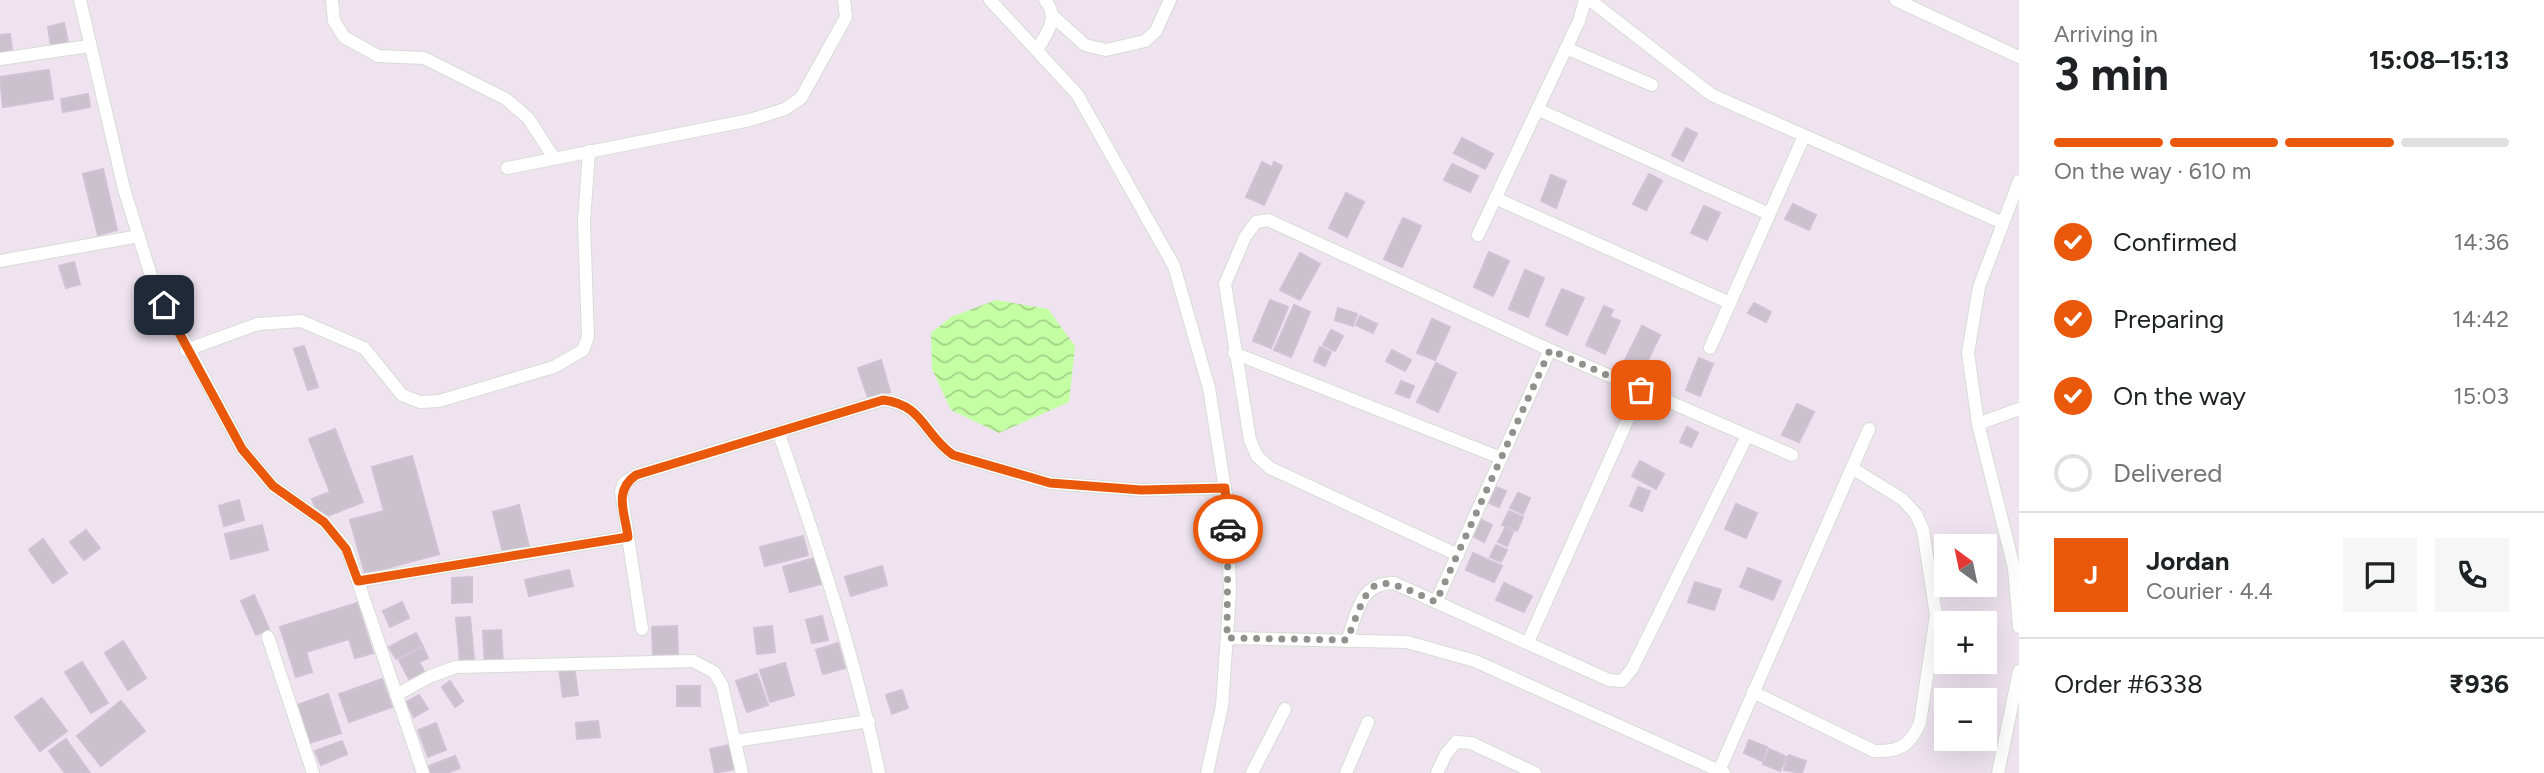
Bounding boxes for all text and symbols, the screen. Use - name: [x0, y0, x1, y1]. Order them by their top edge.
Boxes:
- text: Arriving in: [2054, 20, 2158, 48]
- text: 15:08–15:13: [2369, 44, 2509, 76]
- text: 3 min: [2054, 46, 2169, 102]
- text: On the way · 610 m: [2054, 157, 2251, 185]
- icon: check: [2054, 223, 2092, 261]
- text: Confirmed: [2113, 226, 2237, 258]
- text: 14:36: [2454, 228, 2509, 256]
- pin: [134, 275, 194, 335]
- icon: home: [145, 286, 183, 324]
- icon: check: [2054, 300, 2092, 338]
- text: Preparing: [2113, 303, 2224, 335]
- text: 14:42: [2452, 305, 2509, 333]
- pin: [1611, 360, 1671, 420]
- icon: bag: [1622, 371, 1660, 409]
- icon: check: [2054, 377, 2092, 415]
- text: On the way: [2113, 380, 2246, 412]
- text: 15:03: [2453, 382, 2509, 410]
- text: Delivered: [2113, 457, 2222, 489]
- courier: [1193, 494, 1263, 564]
- icon: car: [1209, 510, 1247, 548]
- north arrow: [1934, 534, 1997, 597]
- map controls: [1934, 534, 1997, 751]
- button: chat: [2343, 538, 2417, 612]
- button: phone: [2435, 538, 2509, 612]
- text: Jordan: [2146, 545, 2229, 577]
- text: J: [2084, 559, 2098, 591]
- text: Courier · 4.4: [2146, 577, 2273, 605]
- button: +: [1934, 611, 1997, 674]
- text: Order #6338: [2054, 668, 2203, 700]
- text: ₹936: [2449, 668, 2509, 700]
- button: −: [1934, 688, 1997, 751]

